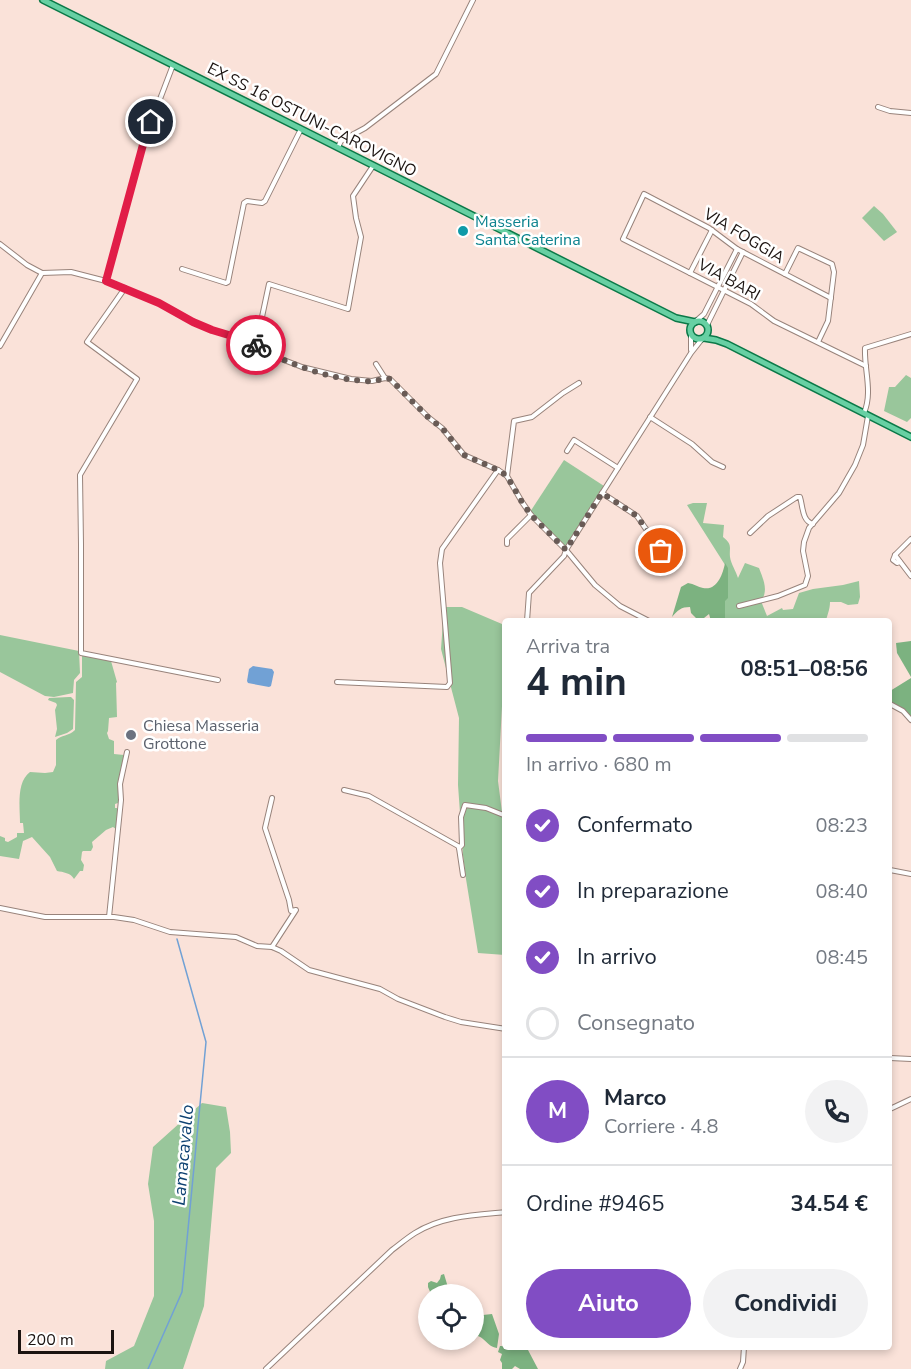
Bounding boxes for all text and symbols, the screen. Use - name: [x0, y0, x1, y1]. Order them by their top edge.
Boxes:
- street label: EX SS 16 OSTUNI-CAROVIGNO: [204, 57, 420, 183]
- pin: [125, 96, 176, 147]
- icon: home: [134, 105, 167, 138]
- street label: VIA FOGGIA: [699, 203, 789, 269]
- place label: Masseria Santa Caterina: [475, 211, 581, 251]
- marker: Masseria Santa Caterina: [456, 224, 470, 238]
- street label: VIA BARI: [693, 253, 764, 306]
- courier: [226, 315, 286, 375]
- icon: bike: [240, 329, 273, 362]
- pin: [635, 525, 686, 576]
- icon: bag: [644, 534, 677, 567]
- text: Arriva tra: [526, 633, 610, 660]
- text: 08:51–08:56: [740, 654, 868, 684]
- text: 4 min: [526, 656, 627, 709]
- place label: Chiesa Masseria Grottone: [143, 715, 259, 755]
- marker: Chiesa Masseria Grottone: [124, 728, 138, 742]
- text: In arrivo · 680 m: [526, 751, 672, 778]
- icon: check: [526, 809, 559, 842]
- text: Confermato: [577, 810, 693, 840]
- text: 08:23: [815, 812, 868, 839]
- icon: check: [526, 875, 559, 908]
- text: In preparazione: [577, 876, 729, 906]
- text: 08:40: [815, 878, 868, 905]
- icon: check: [526, 941, 559, 974]
- text: In arrivo: [577, 942, 657, 972]
- text: 08:45: [815, 944, 868, 971]
- text: Consegnato: [577, 1008, 695, 1038]
- button: phone: [805, 1080, 868, 1143]
- text: Marco: [604, 1083, 666, 1113]
- text: M: [548, 1096, 567, 1126]
- water label: Lamacavallo: [167, 1104, 199, 1206]
- text: Corriere · 4.8: [604, 1113, 719, 1140]
- text: Ordine #9465: [526, 1189, 664, 1219]
- text: 34.54 €: [791, 1189, 868, 1219]
- button: Aiuto: [526, 1269, 691, 1338]
- button: Condividi: [703, 1269, 868, 1338]
- map controls: [418, 1284, 484, 1350]
- button: locate: [418, 1284, 484, 1350]
- scale bar: [18, 1327, 114, 1354]
- text: 200 m: [27, 1329, 74, 1351]

